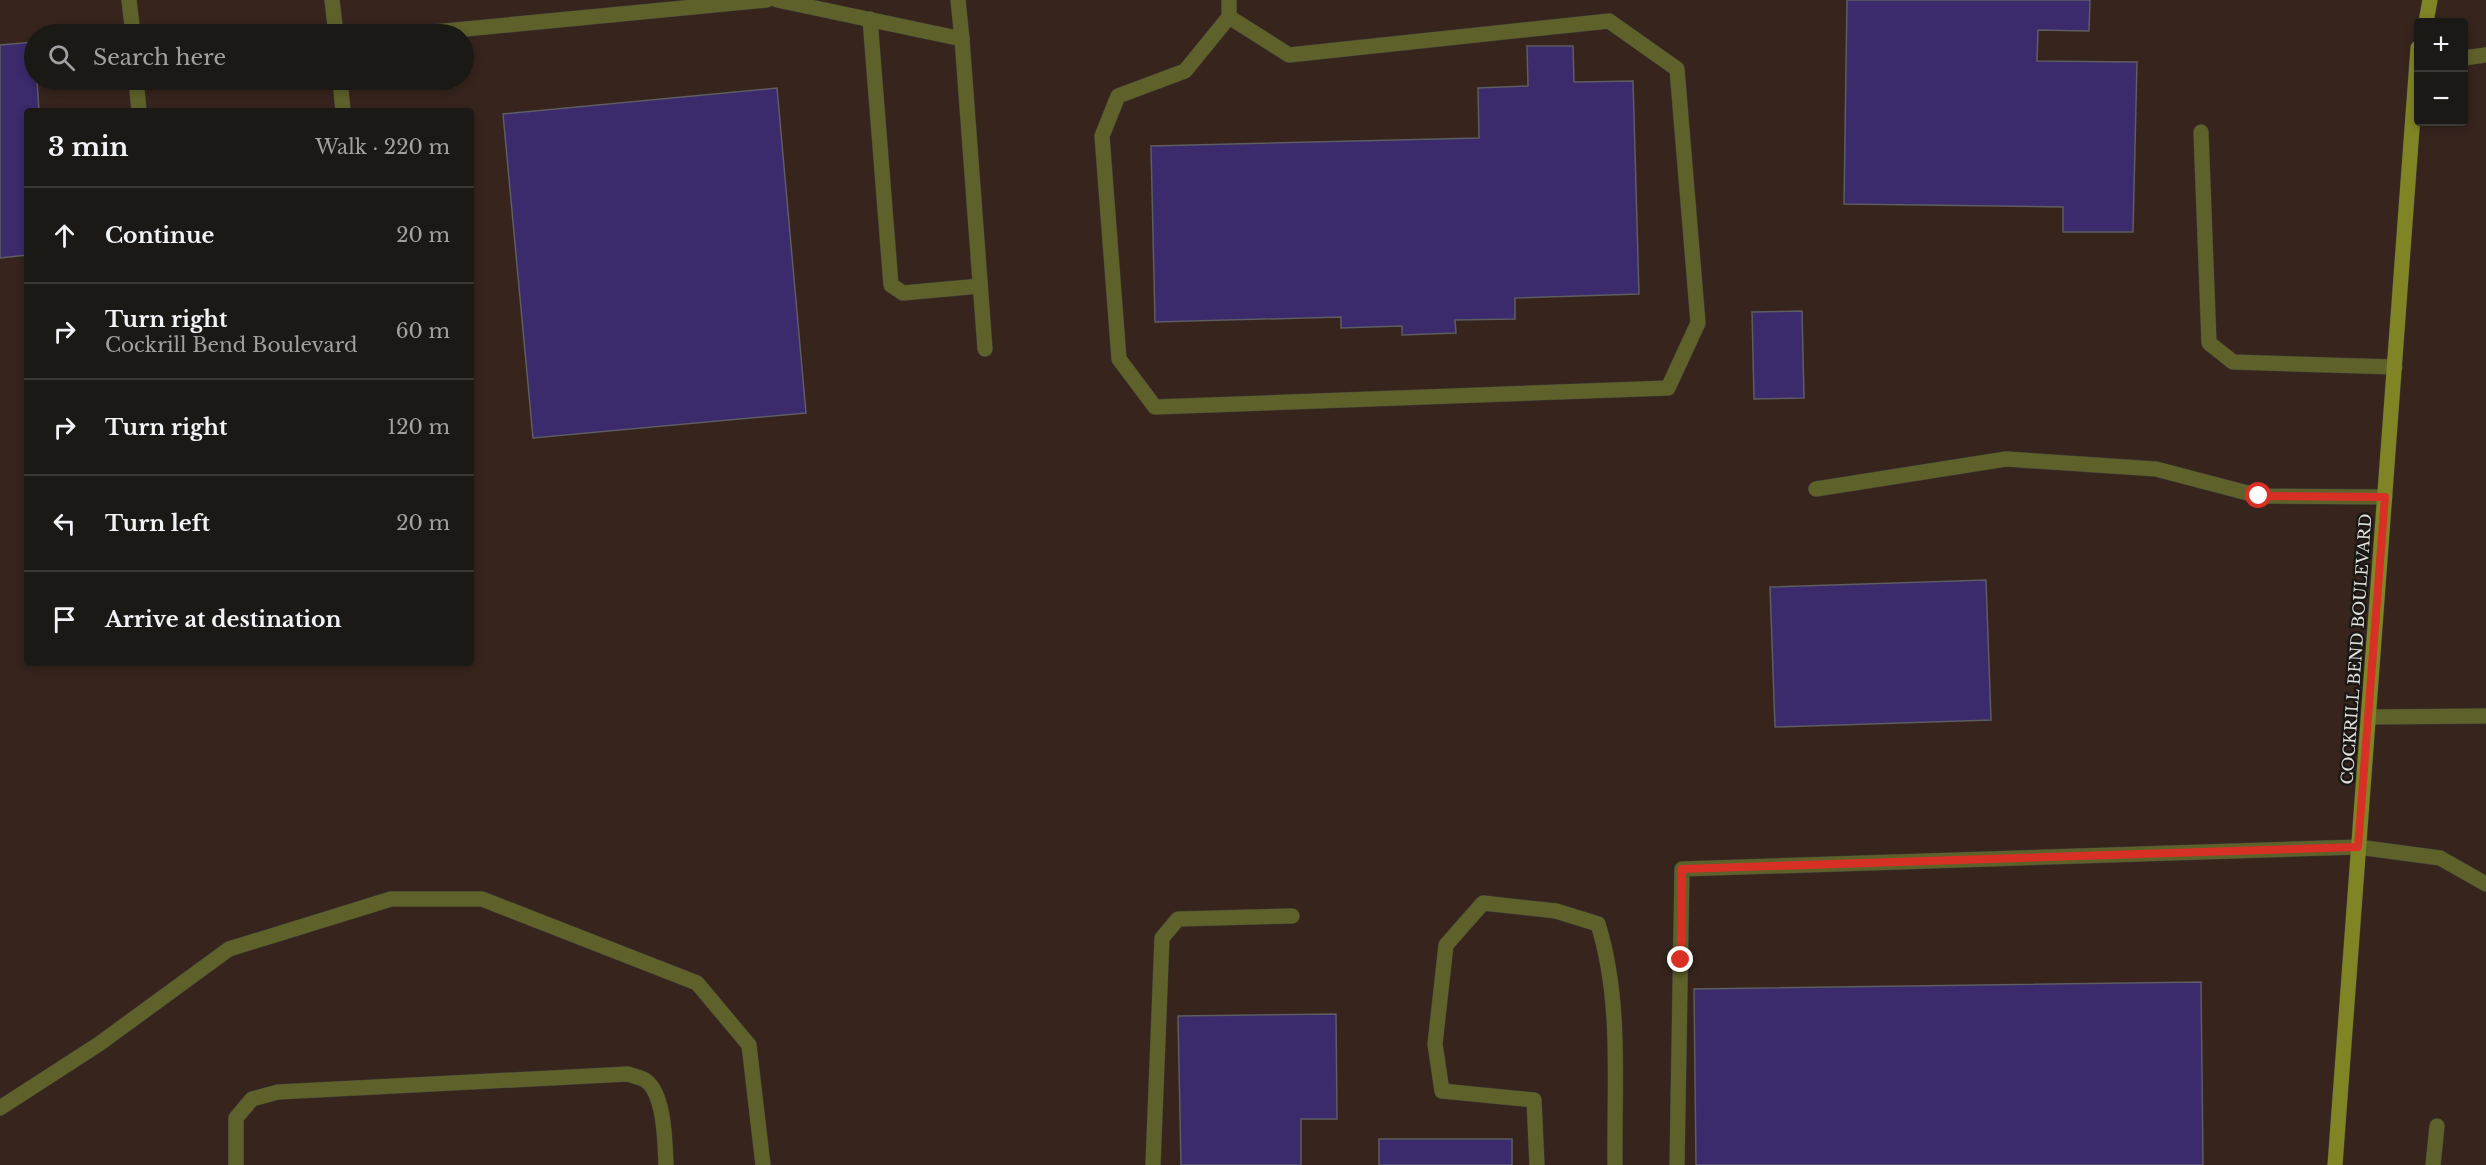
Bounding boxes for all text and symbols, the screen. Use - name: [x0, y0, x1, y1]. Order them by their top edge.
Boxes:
- map controls: [2414, 18, 2468, 126]
- button: +: [2414, 18, 2468, 72]
- search box: [24, 24, 474, 90]
- icon: search: [45, 41, 78, 74]
- text: Search here: [93, 44, 226, 71]
- button: −: [2414, 72, 2468, 126]
- text: 3 min: [48, 131, 129, 163]
- text: Walk · 220 m: [315, 135, 450, 159]
- icon: ahead: [48, 219, 81, 252]
- text: Continue: [105, 222, 214, 249]
- text: 20 m: [396, 223, 450, 247]
- text: Turn right: [105, 306, 227, 333]
- icon: right: [48, 315, 81, 348]
- text: 60 m: [396, 319, 450, 343]
- text: Cockrill Bend Boulevard: [105, 333, 358, 357]
- icon: right: [48, 411, 81, 444]
- text: Turn right: [105, 414, 227, 441]
- text: 120 m: [387, 415, 450, 439]
- route start: [2245, 482, 2271, 508]
- icon: left: [48, 507, 81, 540]
- text: Turn left: [105, 510, 210, 537]
- text: 20 m: [396, 511, 450, 535]
- street label: COCKRILL BEND BOULEVARD: [2337, 513, 2375, 785]
- icon: arrive: [48, 603, 81, 636]
- text: Arrive at destination: [105, 606, 342, 633]
- route end: [1667, 946, 1693, 972]

